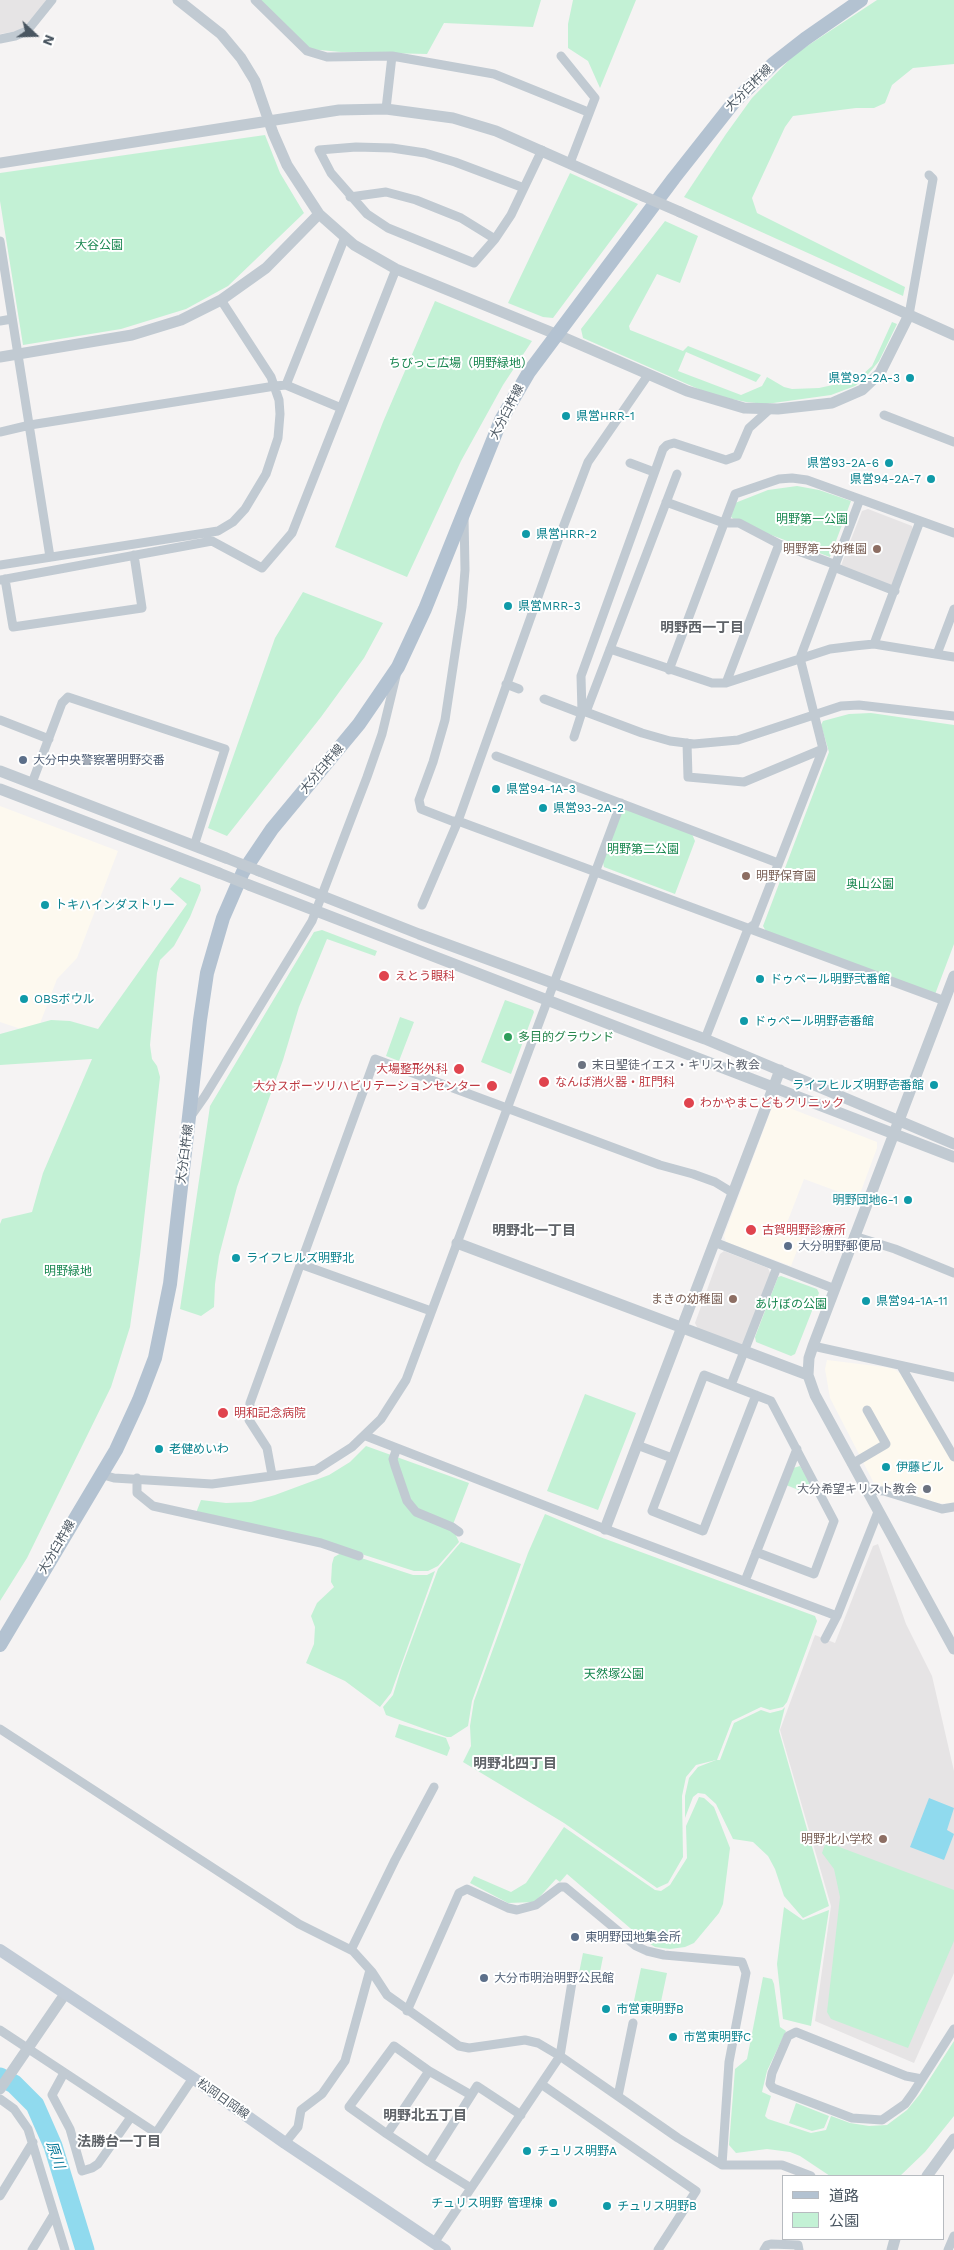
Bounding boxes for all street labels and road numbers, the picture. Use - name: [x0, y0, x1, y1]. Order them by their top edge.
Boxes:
- street label: 大分臼杵線: [723, 62, 775, 114]
- street label: 大分臼杵線: [487, 382, 527, 442]
- street label: 大分臼杵線: [297, 741, 347, 797]
- street label: 大分臼杵線: [174, 1123, 196, 1185]
- street label: 大分臼杵線: [36, 1517, 78, 1577]
- street label: 松岡日岡線: [194, 2076, 252, 2122]

